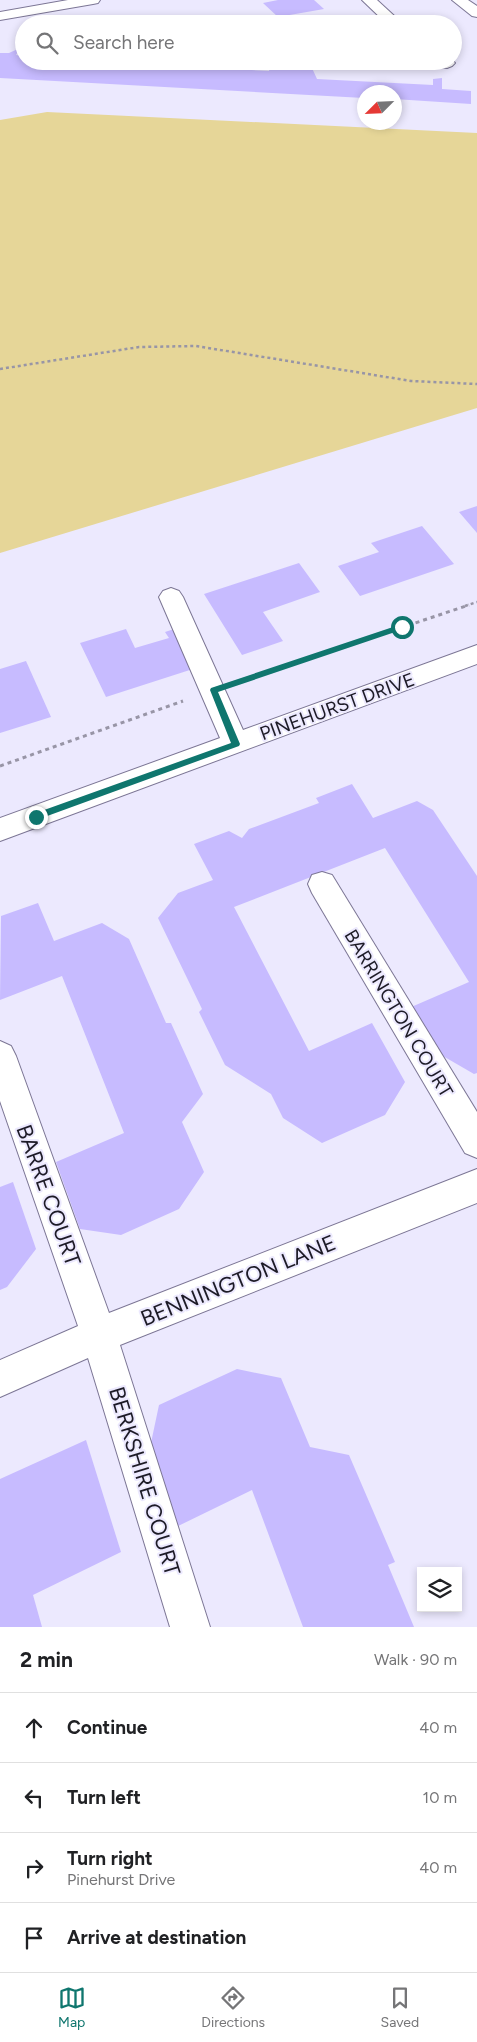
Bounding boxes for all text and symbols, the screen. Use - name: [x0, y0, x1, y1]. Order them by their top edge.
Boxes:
- search box: [15, 15, 462, 70]
- icon: search: [33, 29, 61, 57]
- text: Search here: [73, 31, 175, 54]
- north arrow: [357, 85, 402, 130]
- route start: [391, 616, 414, 639]
- street label: PINEHURST DRIVE: [257, 668, 418, 745]
- route end: [25, 806, 48, 829]
- street label: BARRINGTON COURT: [339, 925, 458, 1102]
- street label: BARRE COURT: [10, 1121, 87, 1270]
- street label: BENNINGTON LANE: [137, 1229, 340, 1332]
- street label: BERKSHIRE COURT: [103, 1383, 186, 1579]
- map controls: [417, 1567, 462, 1612]
- button: layers: [417, 1567, 462, 1612]
- text: 2 min: [20, 1647, 73, 1672]
- text: Walk · 90 m: [374, 1650, 457, 1669]
- icon: ahead: [20, 1714, 48, 1742]
- text: Continue: [67, 1716, 147, 1739]
- text: 40 m: [419, 1718, 457, 1737]
- icon: left: [20, 1784, 48, 1812]
- text: Turn left: [67, 1786, 141, 1809]
- text: 10 m: [423, 1788, 457, 1807]
- text: Turn right: [67, 1847, 153, 1870]
- icon: right: [20, 1854, 48, 1882]
- text: 40 m: [419, 1858, 457, 1877]
- text: Pinehurst Drive: [67, 1870, 175, 1889]
- icon: arrive: [20, 1924, 48, 1952]
- text: Arrive at destination: [67, 1926, 246, 1949]
- tab: Map: [58, 1984, 86, 2031]
- tab: Directions: [201, 1984, 265, 2031]
- tab: Saved: [381, 1984, 419, 2031]

